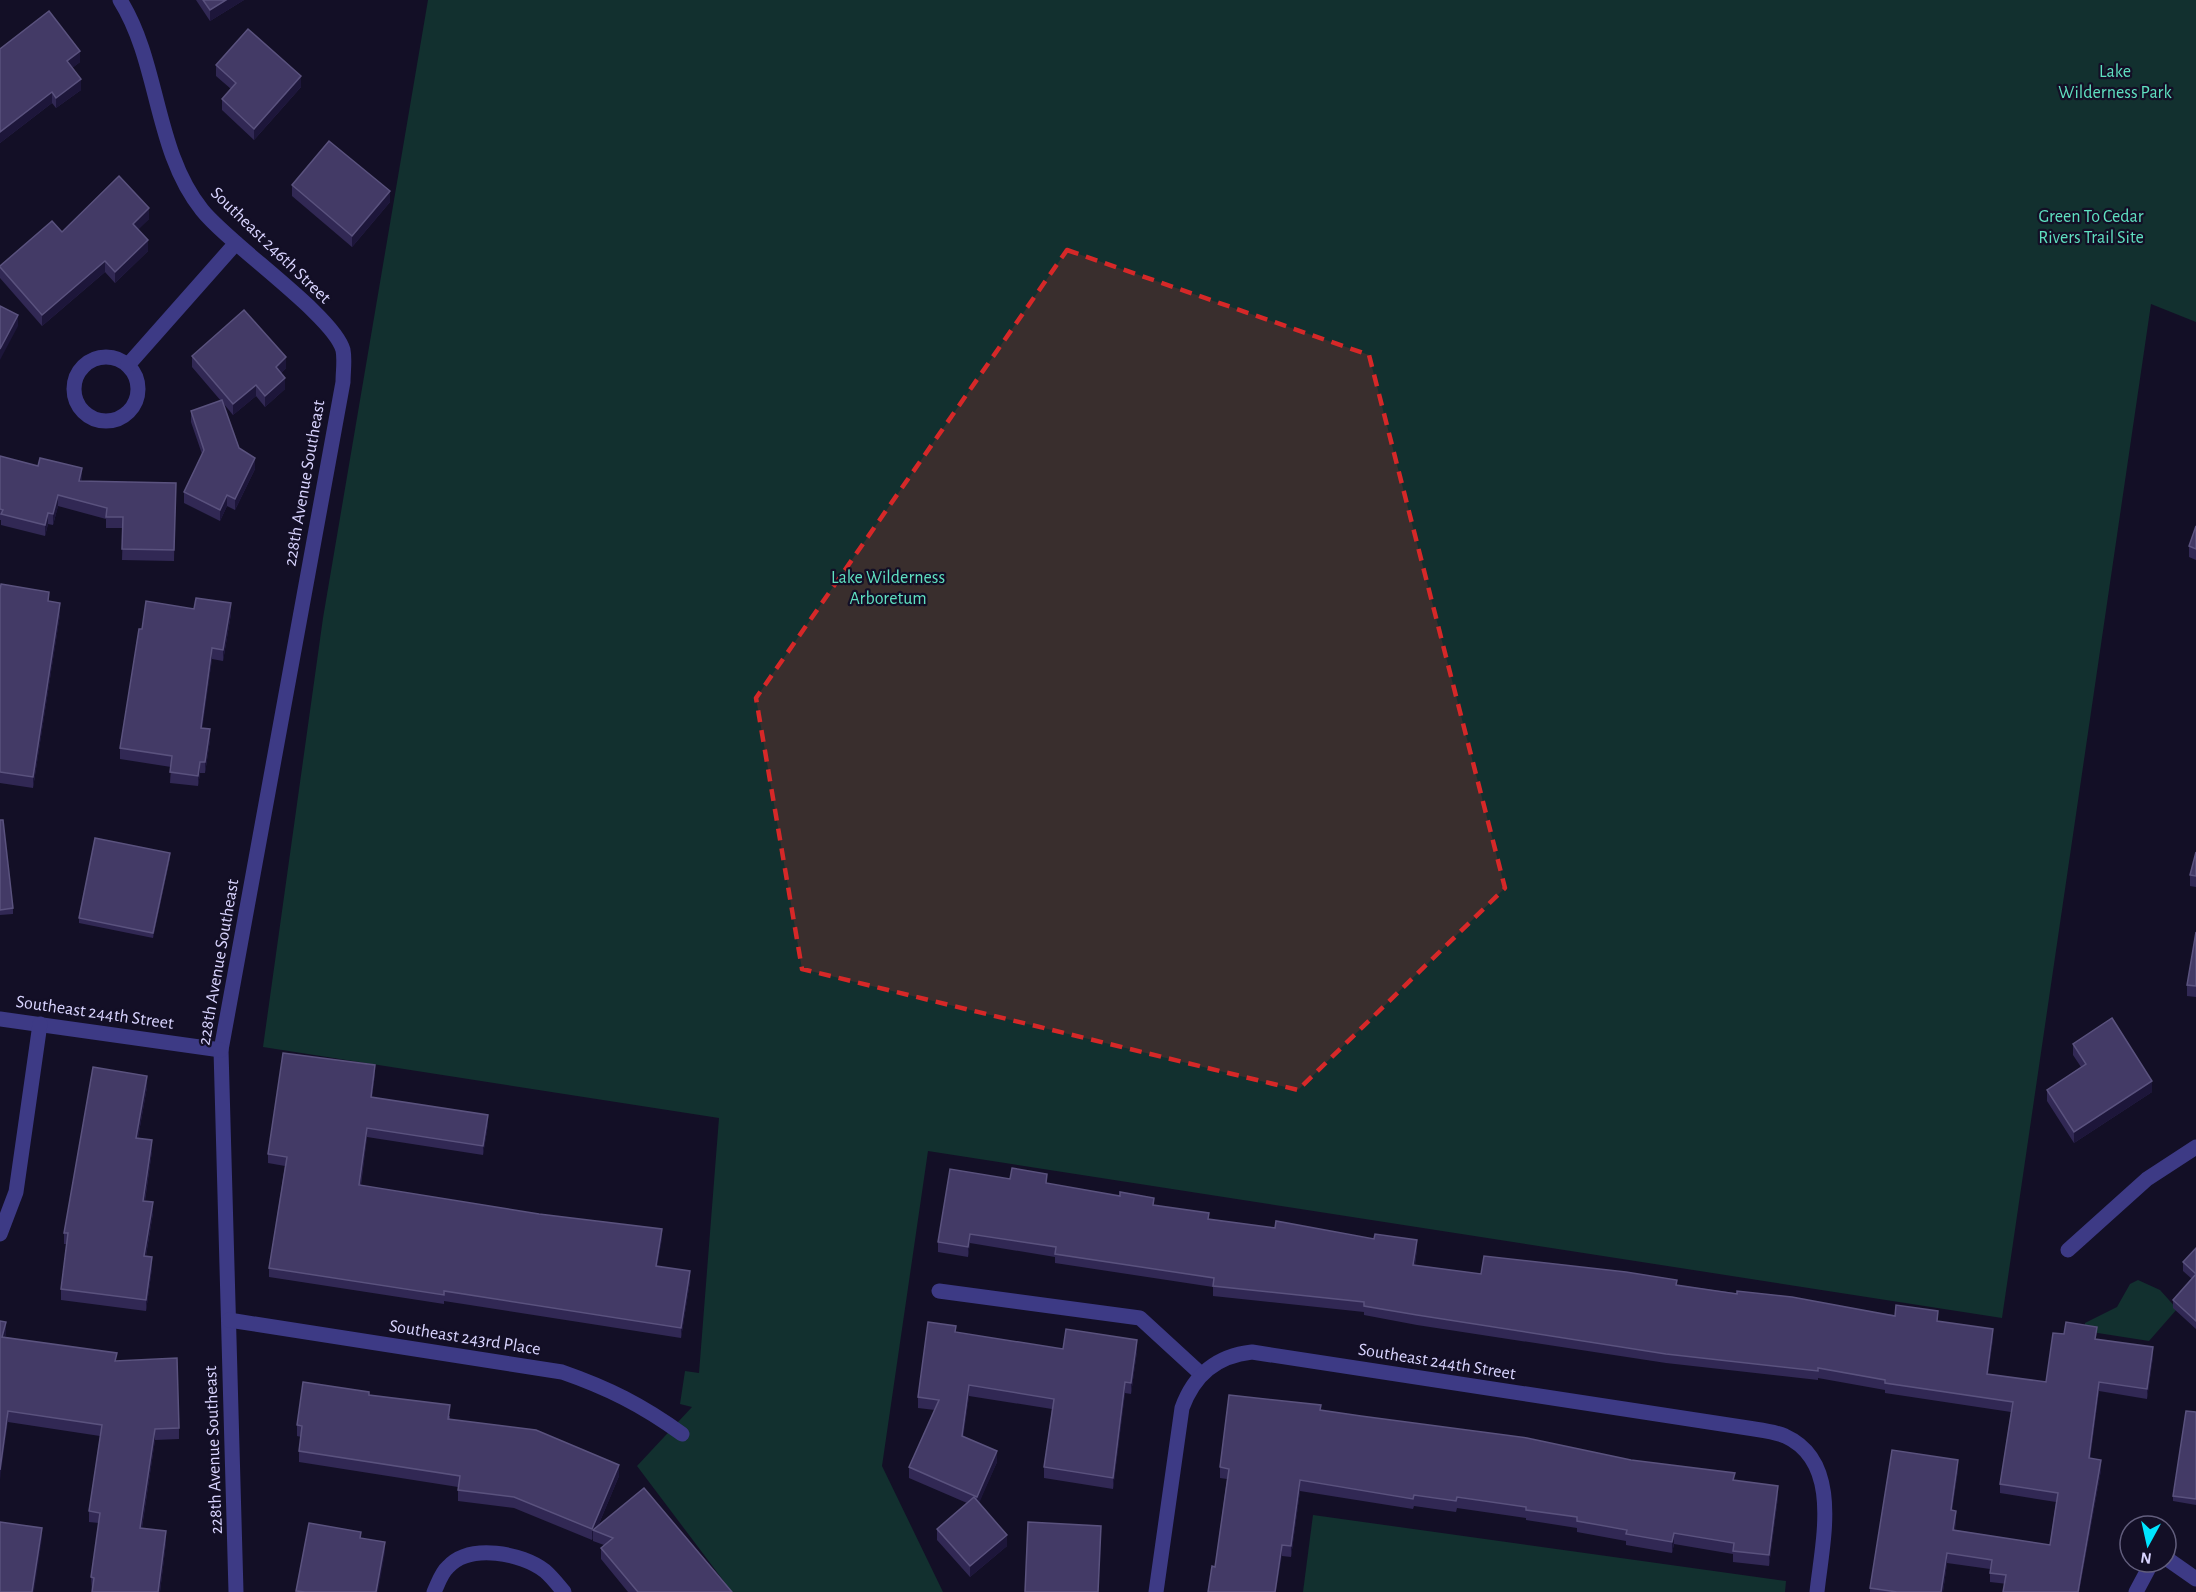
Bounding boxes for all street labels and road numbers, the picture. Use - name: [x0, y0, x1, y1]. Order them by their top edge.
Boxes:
- street label: Southeast 246th Street: [207, 184, 334, 308]
- street label: 228th Avenue Southeast: [281, 398, 329, 568]
- street label: 228th Avenue Southeast: [195, 877, 243, 1047]
- street label: Southeast 244th Street: [15, 993, 175, 1033]
- street label: Southeast 243rd Place: [388, 1317, 542, 1359]
- street label: Southeast 244th Street: [1357, 1341, 1517, 1383]
- street label: 228th Avenue Southeast: [202, 1365, 226, 1535]

